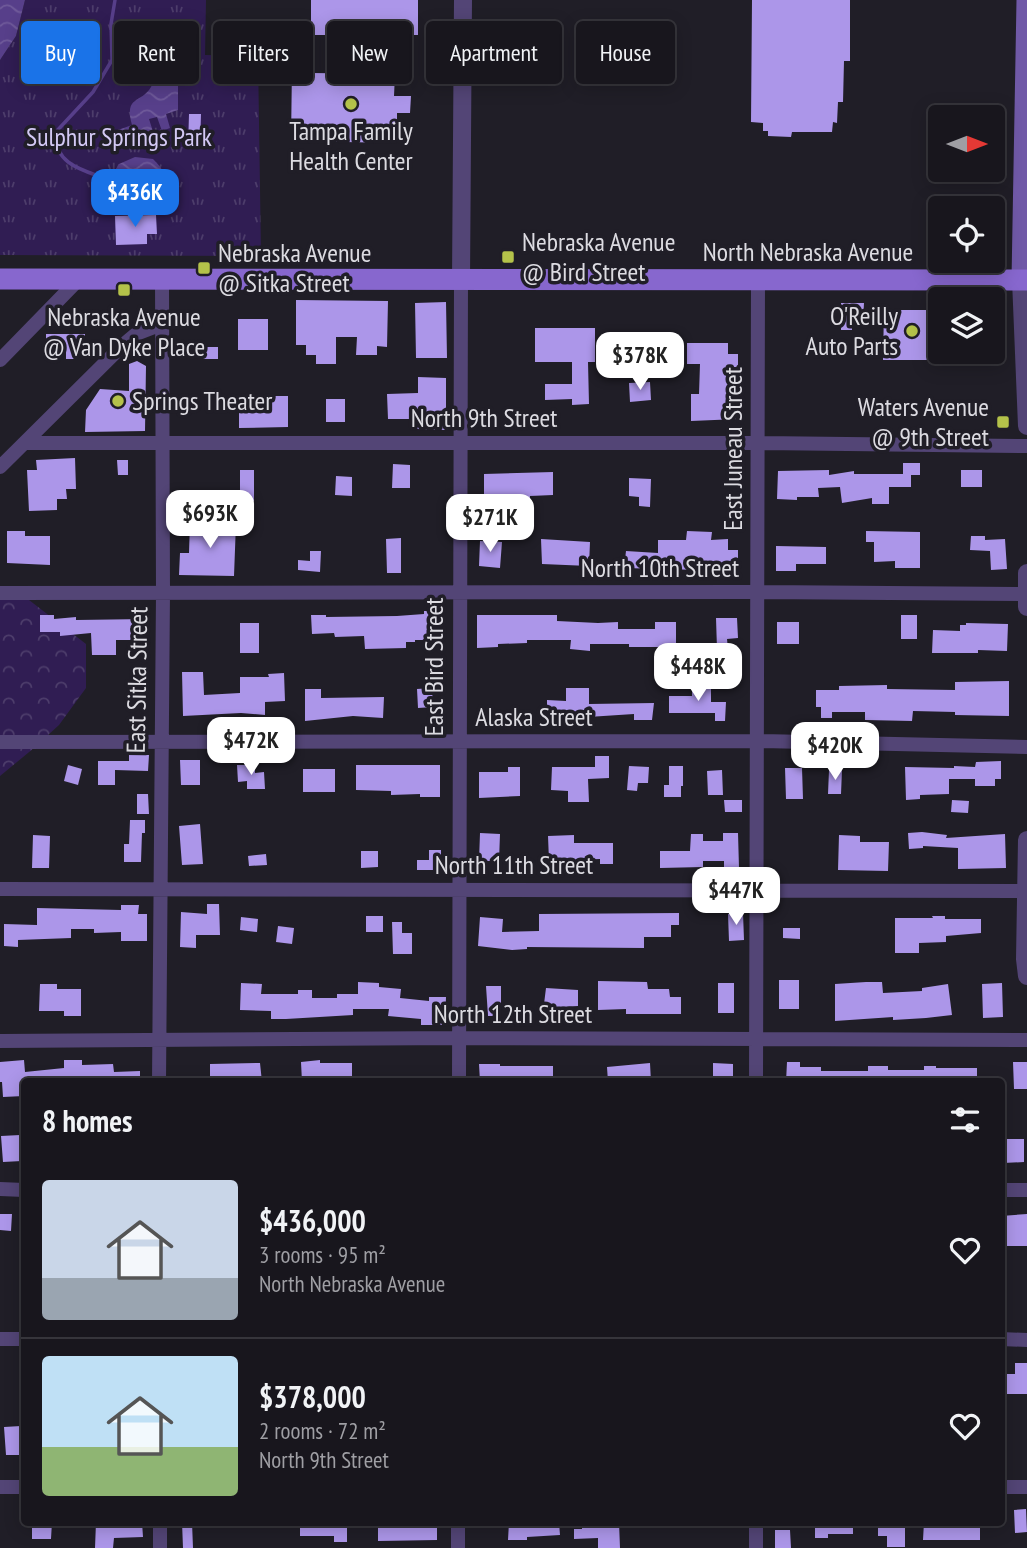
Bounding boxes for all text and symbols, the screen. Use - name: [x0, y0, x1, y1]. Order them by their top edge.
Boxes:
- chip: Buy: [21, 21, 100, 84]
- chip: Rent: [114, 21, 199, 84]
- chip: Filters: [213, 21, 313, 84]
- chip: New: [327, 21, 412, 84]
- chip: Apartment: [426, 21, 562, 84]
- chip: House: [576, 21, 675, 84]
- marker: Tampa Family Health Center: [343, 96, 359, 112]
- north arrow: [928, 105, 1004, 182]
- map controls: [928, 105, 1005, 364]
- place label: Tampa Family Health Center: [289, 114, 413, 177]
- park label: Sulphur Springs Park: [26, 120, 212, 153]
- pin: $436K: [86, 170, 184, 229]
- text: $436K: [107, 177, 163, 206]
- button: locate: [928, 196, 1005, 273]
- place label: Nebraska Avenue @ Bird Street: [522, 225, 675, 288]
- street label: North Nebraska Avenue: [703, 235, 913, 268]
- place label: Nebraska Avenue @ Sitka Street: [218, 236, 371, 299]
- marker: Nebraska Avenue @ Bird Street: [500, 249, 516, 265]
- marker: Nebraska Avenue @ Sitka Street: [196, 260, 212, 276]
- marker: Nebraska Avenue @ Van Dyke Place: [116, 282, 132, 298]
- button: layers: [928, 287, 1005, 364]
- place label: O'Reilly Auto Parts: [806, 299, 898, 362]
- place label: Nebraska Avenue @ Van Dyke Place: [43, 300, 205, 363]
- marker: O'Reilly Auto Parts: [904, 323, 920, 339]
- pin: $378K: [591, 332, 689, 392]
- text: $378K: [612, 340, 668, 369]
- street label: East Juneau Street: [716, 367, 749, 531]
- place label: Springs Theater: [132, 384, 272, 417]
- place label: Waters Avenue @ 9th Street: [858, 390, 989, 453]
- marker: Springs Theater: [110, 393, 126, 409]
- street label: North 9th Street: [411, 401, 557, 434]
- marker: Waters Avenue @ 9th Street: [995, 414, 1011, 430]
- pin: $693K: [161, 490, 259, 550]
- pin: $271K: [441, 494, 539, 554]
- text: $693K: [182, 498, 238, 527]
- text: $271K: [462, 502, 518, 531]
- street label: North 10th Street: [581, 551, 739, 584]
- street label: East Bird Street: [417, 598, 450, 736]
- street label: East Sitka Street: [119, 606, 154, 754]
- pin: $448K: [649, 644, 747, 703]
- text: $448K: [670, 651, 726, 680]
- street label: Alaska Street: [475, 700, 593, 733]
- pin: $472K: [202, 718, 300, 777]
- pin: $420K: [786, 722, 884, 782]
- text: $472K: [223, 725, 279, 754]
- text: $420K: [807, 730, 863, 759]
- street label: North 11th Street: [435, 848, 593, 881]
- pin: $447K: [687, 867, 785, 927]
- text: $447K: [708, 875, 764, 904]
- street label: North 12th Street: [434, 997, 592, 1030]
- text: 8 homes: [42, 1101, 133, 1140]
- icon: filters: [946, 1101, 984, 1139]
- text: $436,000: [259, 1201, 366, 1240]
- icon: home: [98, 1208, 182, 1292]
- icon: heart: [946, 1231, 984, 1269]
- text: 3 rooms · 95 m²: [259, 1240, 386, 1269]
- text: North Nebraska Avenue: [259, 1269, 445, 1298]
- text: $378,000: [259, 1377, 366, 1416]
- icon: home: [98, 1384, 182, 1468]
- icon: heart: [946, 1407, 984, 1445]
- text: 2 rooms · 72 m²: [259, 1416, 386, 1445]
- text: North 9th Street: [259, 1445, 389, 1474]

